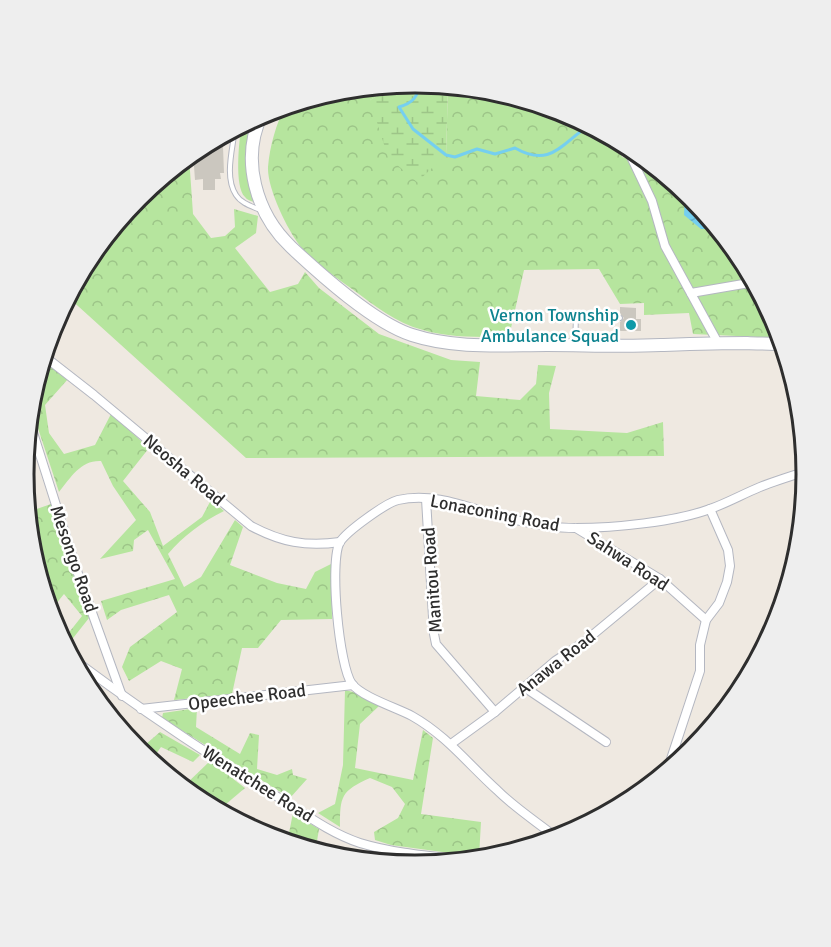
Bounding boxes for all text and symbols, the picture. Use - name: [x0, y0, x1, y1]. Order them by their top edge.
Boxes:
- place label: Vernon Township Ambulance Squad: [481, 304, 619, 347]
- marker: Vernon Township Ambulance Squad: [624, 318, 638, 332]
- street label: Neosha Road: [139, 429, 229, 511]
- street label: Lonaconing Road: [428, 490, 562, 536]
- street label: Mesongo Road: [45, 502, 103, 616]
- street label: Manitou Road: [417, 526, 447, 634]
- street label: Sahwa Road: [583, 526, 673, 596]
- street label: Anawa Road: [512, 625, 600, 701]
- street label: Opeechee Road: [187, 679, 307, 715]
- street label: Wenatchee Road: [198, 741, 318, 827]

